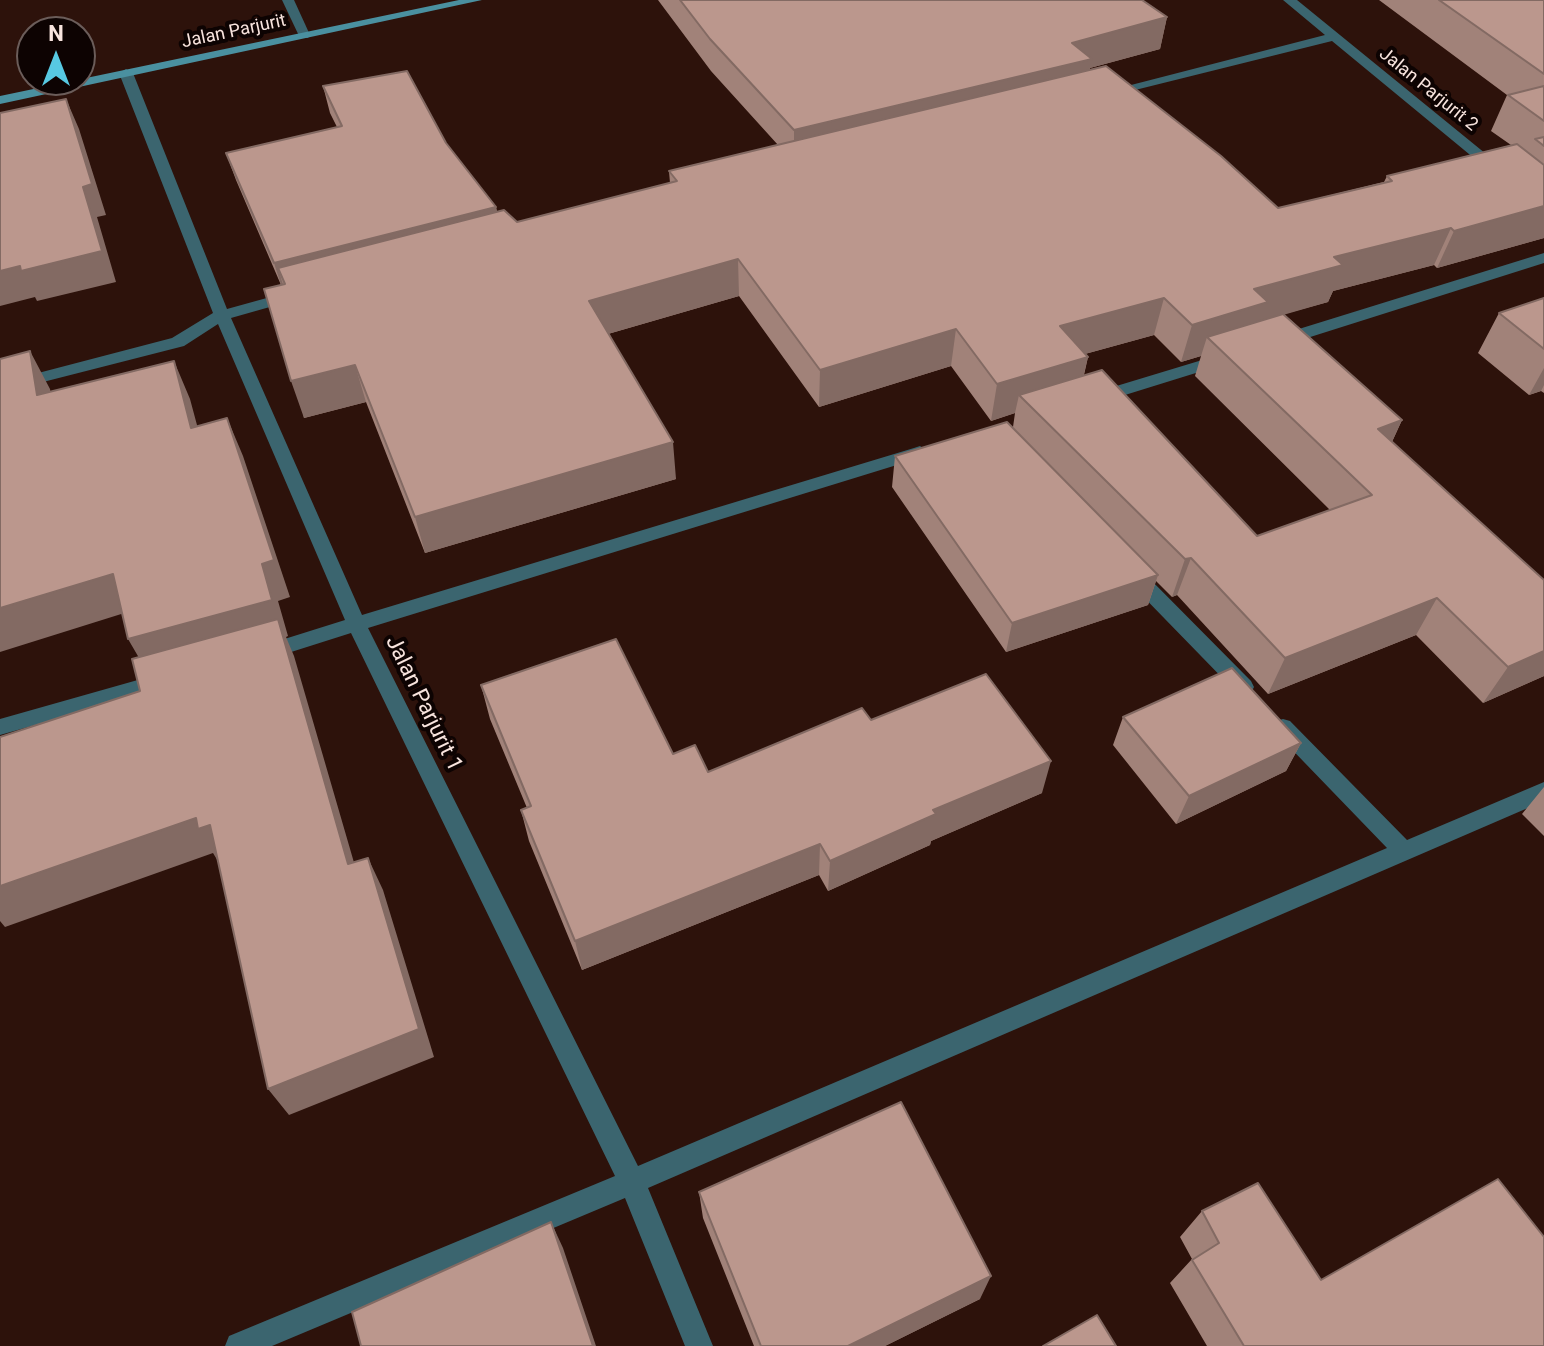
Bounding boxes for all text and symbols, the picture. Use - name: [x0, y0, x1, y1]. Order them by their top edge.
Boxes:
- street label: Jalan Parjurit: [180, 10, 288, 54]
- north arrow: [16, 16, 96, 96]
- text: N: [48, 21, 64, 46]
- street label: Jalan Parjurit 2: [1374, 44, 1482, 136]
- street label: Jalan Parjurit 1: [379, 632, 467, 776]

